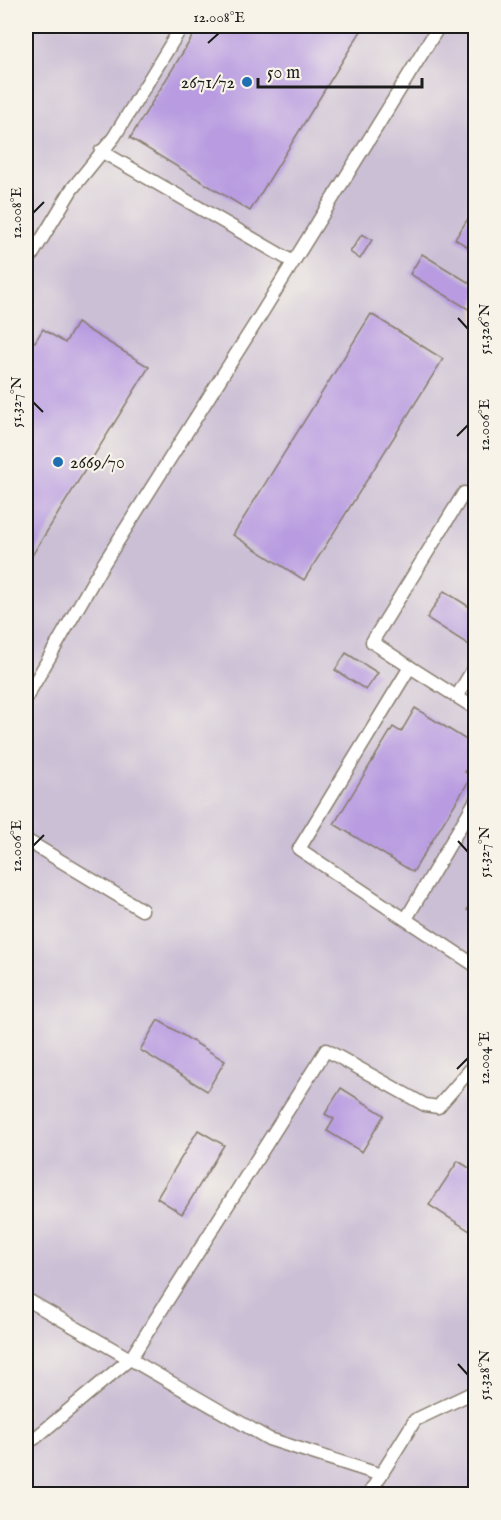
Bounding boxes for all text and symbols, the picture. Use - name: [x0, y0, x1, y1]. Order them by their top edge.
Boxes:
- text: 12.008°E: [193, 8, 245, 27]
- scale bar: [258, 51, 422, 89]
- text: 50 m: [267, 62, 300, 85]
- place label: 2671/72: [181, 72, 235, 95]
- marker: 2671/72: [240, 75, 254, 89]
- text: 12.008°E: [7, 187, 26, 239]
- text: 51.326°N: [475, 304, 494, 354]
- text: 51.327°N: [7, 376, 26, 428]
- text: 12.006°E: [475, 399, 494, 451]
- place label: 2669/70: [70, 452, 125, 475]
- marker: 2669/70: [51, 455, 65, 469]
- text: 12.006°E: [7, 820, 26, 872]
- text: 51.327°N: [475, 826, 494, 878]
- text: 12.004°E: [475, 1031, 494, 1085]
- text: 51.328°N: [475, 1350, 494, 1400]

